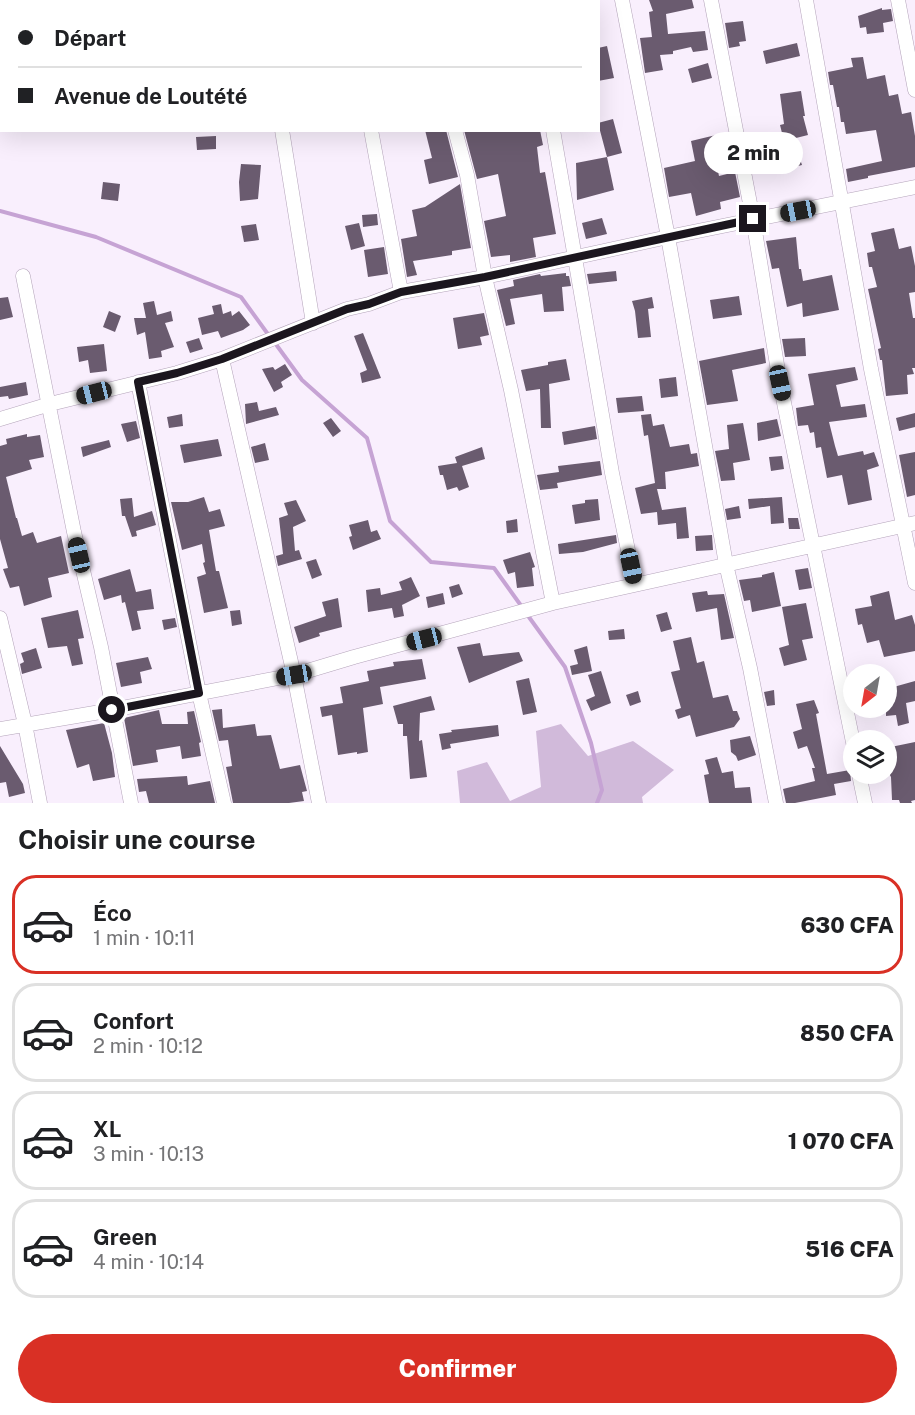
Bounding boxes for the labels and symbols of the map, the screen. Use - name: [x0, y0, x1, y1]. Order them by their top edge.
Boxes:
- callout: 2 min: [704, 132, 802, 174]
- car: [779, 199, 817, 223]
- route end: [739, 205, 766, 232]
- car: [767, 364, 793, 402]
- car: [74, 380, 114, 406]
- car: [66, 535, 92, 575]
- car: [618, 547, 644, 585]
- car: [404, 626, 444, 652]
- car: [275, 663, 313, 687]
- north arrow: [843, 664, 897, 718]
- route start: [98, 696, 125, 723]

